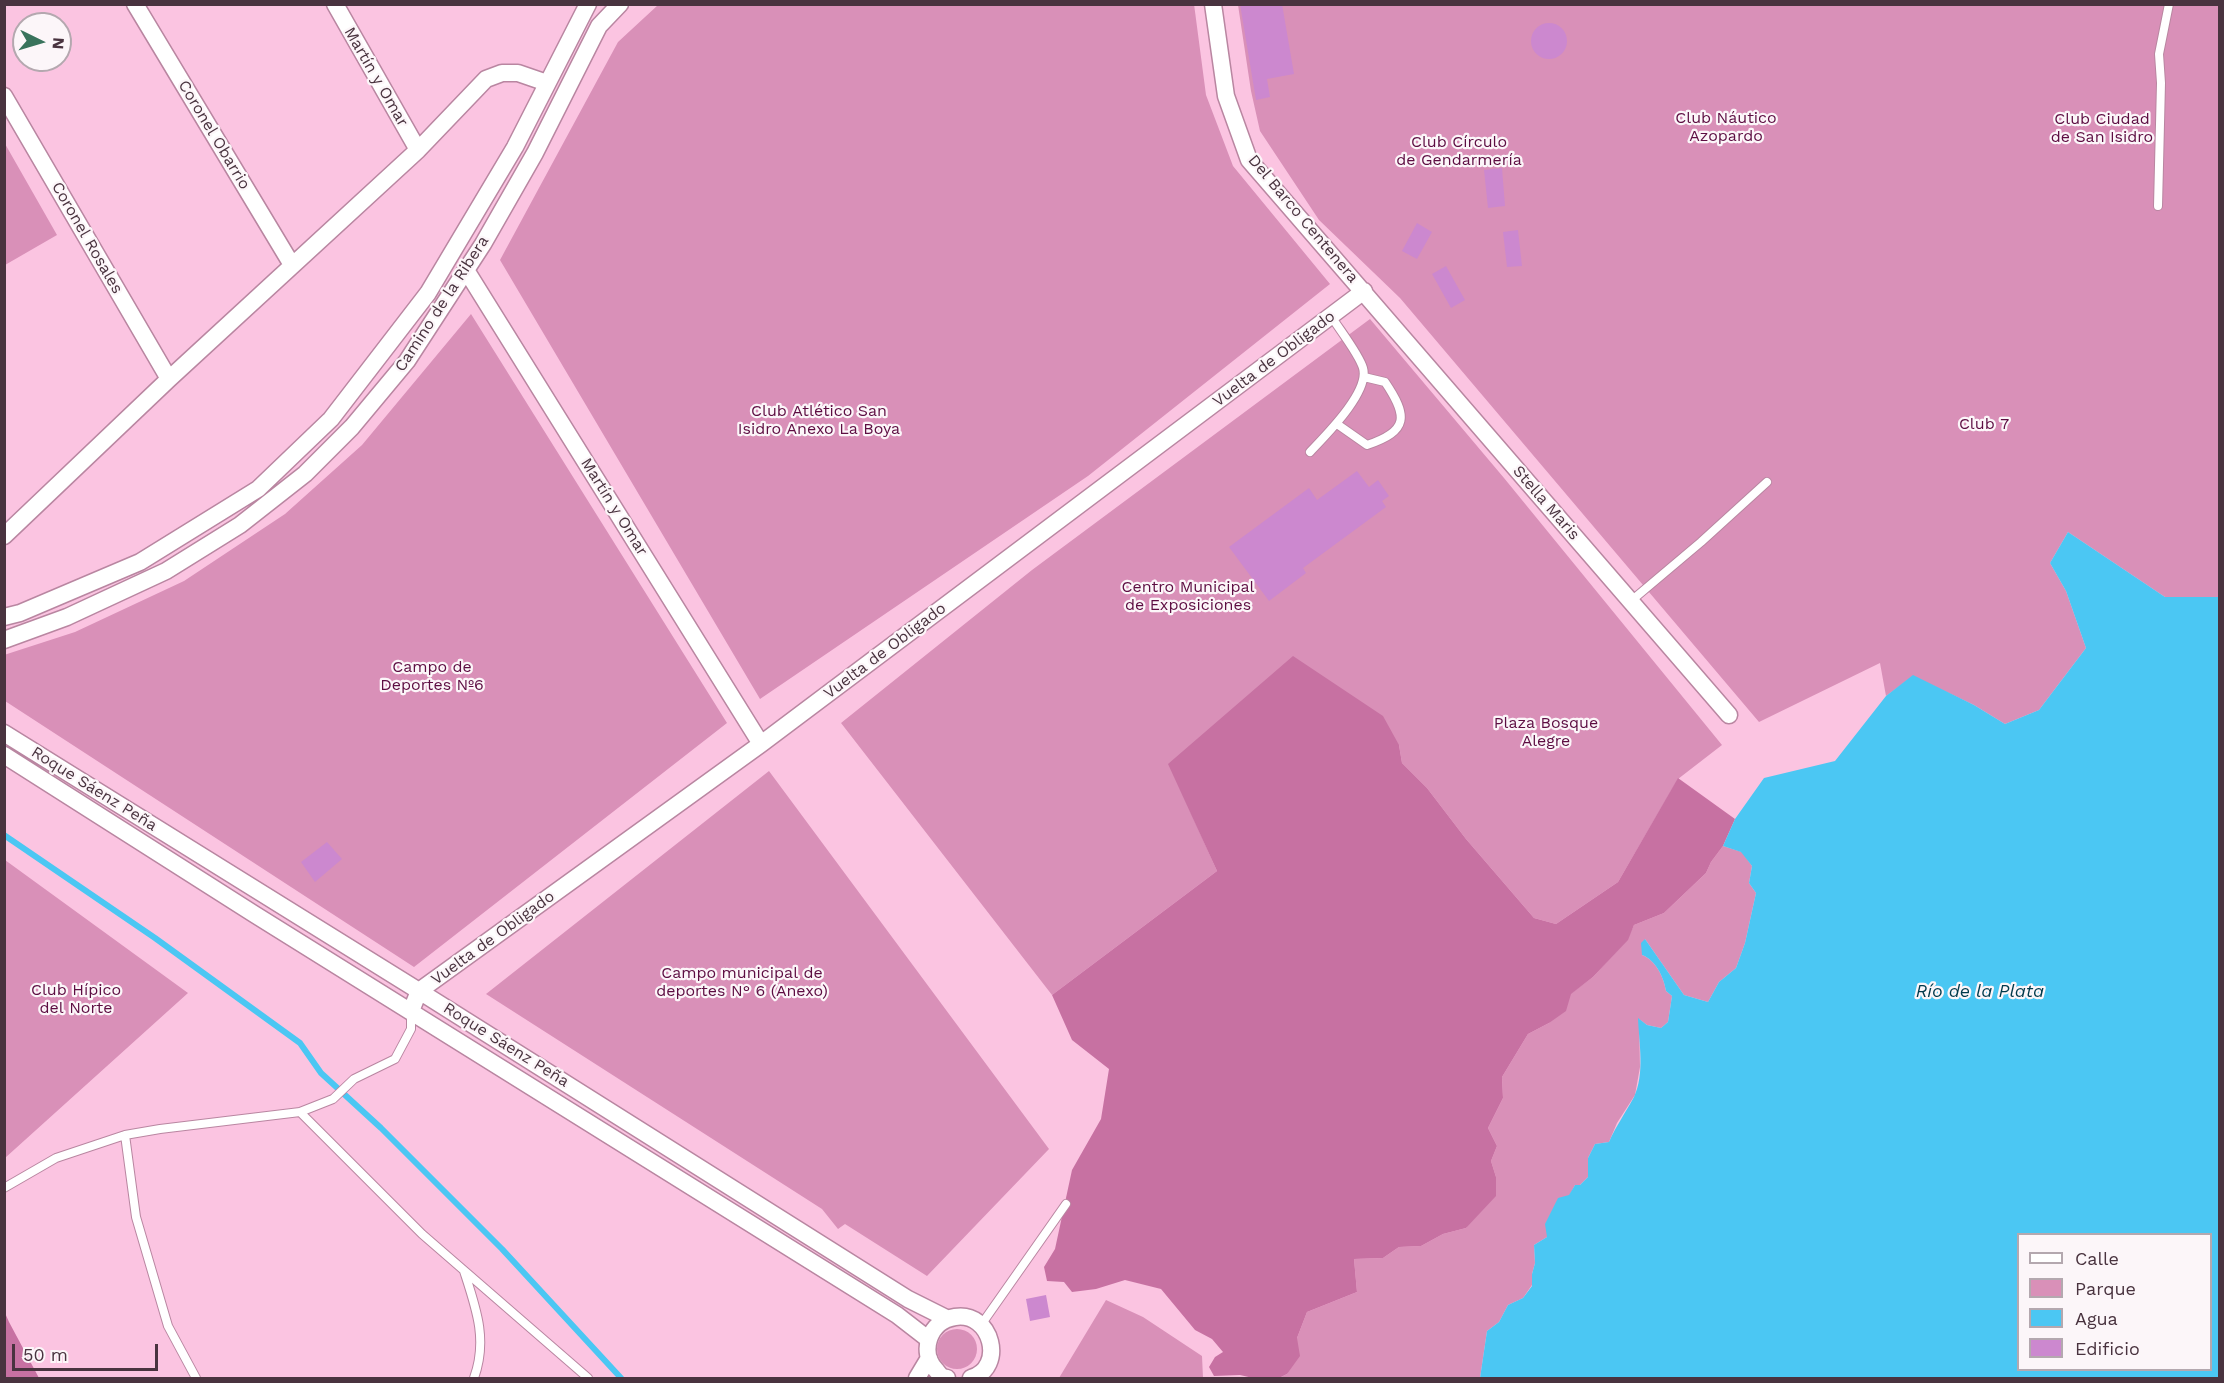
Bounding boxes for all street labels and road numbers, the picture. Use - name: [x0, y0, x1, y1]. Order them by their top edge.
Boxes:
- street label: Martín y Omar: [340, 24, 412, 130]
- street label: Coronel Obarrio: [174, 77, 254, 193]
- street label: Del Barco Centenera: [1244, 151, 1362, 287]
- street label: Coronel Rosales: [47, 179, 127, 297]
- street label: Camino de la Ribera: [391, 232, 493, 376]
- street label: Vuelta de Obligado: [1209, 307, 1339, 411]
- street label: Martín y Omar: [576, 455, 652, 559]
- street label: Stella Maris: [1508, 462, 1584, 544]
- street label: Vuelta de Obligado: [820, 599, 950, 703]
- street label: Roque Sáenz Peña: [28, 743, 160, 835]
- street label: Vuelta de Obligado: [428, 887, 558, 989]
- street label: Roque Sáenz Peña: [440, 999, 572, 1091]

